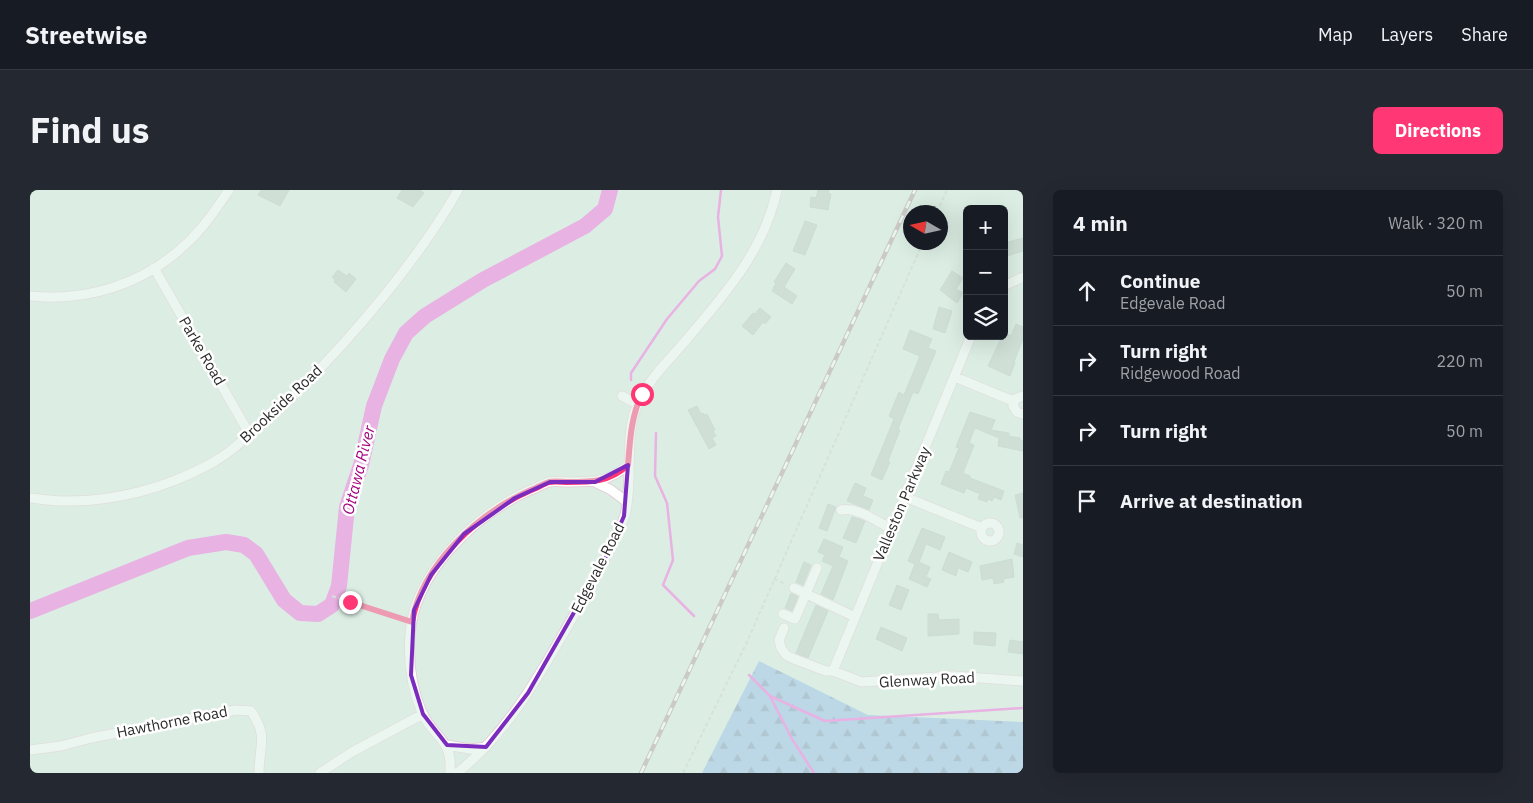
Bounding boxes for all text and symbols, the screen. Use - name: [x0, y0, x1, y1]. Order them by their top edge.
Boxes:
- text: Streetwise: [25, 19, 147, 51]
- text: Map: [1318, 23, 1353, 46]
- text: Layers: [1381, 23, 1433, 46]
- text: Share: [1461, 23, 1508, 46]
- text: Find us: [30, 107, 149, 153]
- button: Directions: [1373, 107, 1503, 154]
- north arrow: [903, 205, 948, 250]
- map controls: [963, 205, 1008, 340]
- button: +: [963, 205, 1008, 250]
- text: 4 min: [1073, 209, 1128, 237]
- text: Walk · 320 m: [1388, 213, 1483, 233]
- button: −: [963, 250, 1008, 295]
- text: Continue: [1120, 269, 1200, 293]
- icon: ahead: [1073, 277, 1101, 305]
- text: 50 m: [1446, 281, 1483, 301]
- text: Edgevale Road: [1120, 293, 1225, 313]
- button: layers: [963, 295, 1008, 340]
- street label: Parke Road: [175, 313, 230, 389]
- text: Turn right: [1120, 339, 1207, 363]
- icon: right: [1073, 347, 1101, 375]
- text: 220 m: [1436, 351, 1483, 371]
- street label: Brookside Road: [235, 361, 326, 447]
- text: Ridgewood Road: [1120, 363, 1241, 383]
- route start: [631, 383, 654, 406]
- icon: right: [1073, 417, 1101, 445]
- text: Turn right: [1120, 419, 1207, 443]
- text: 50 m: [1446, 421, 1483, 441]
- water label: Ottawa River: [337, 422, 379, 516]
- street label: Valleston Parkway: [869, 443, 935, 564]
- icon: arrive: [1073, 487, 1101, 515]
- text: Arrive at destination: [1120, 489, 1303, 513]
- street label: Edgevale Road: [567, 519, 628, 616]
- route end: [339, 591, 362, 614]
- street label: Glenway Road: [879, 668, 975, 692]
- street label: Hawthorne Road: [115, 701, 229, 742]

